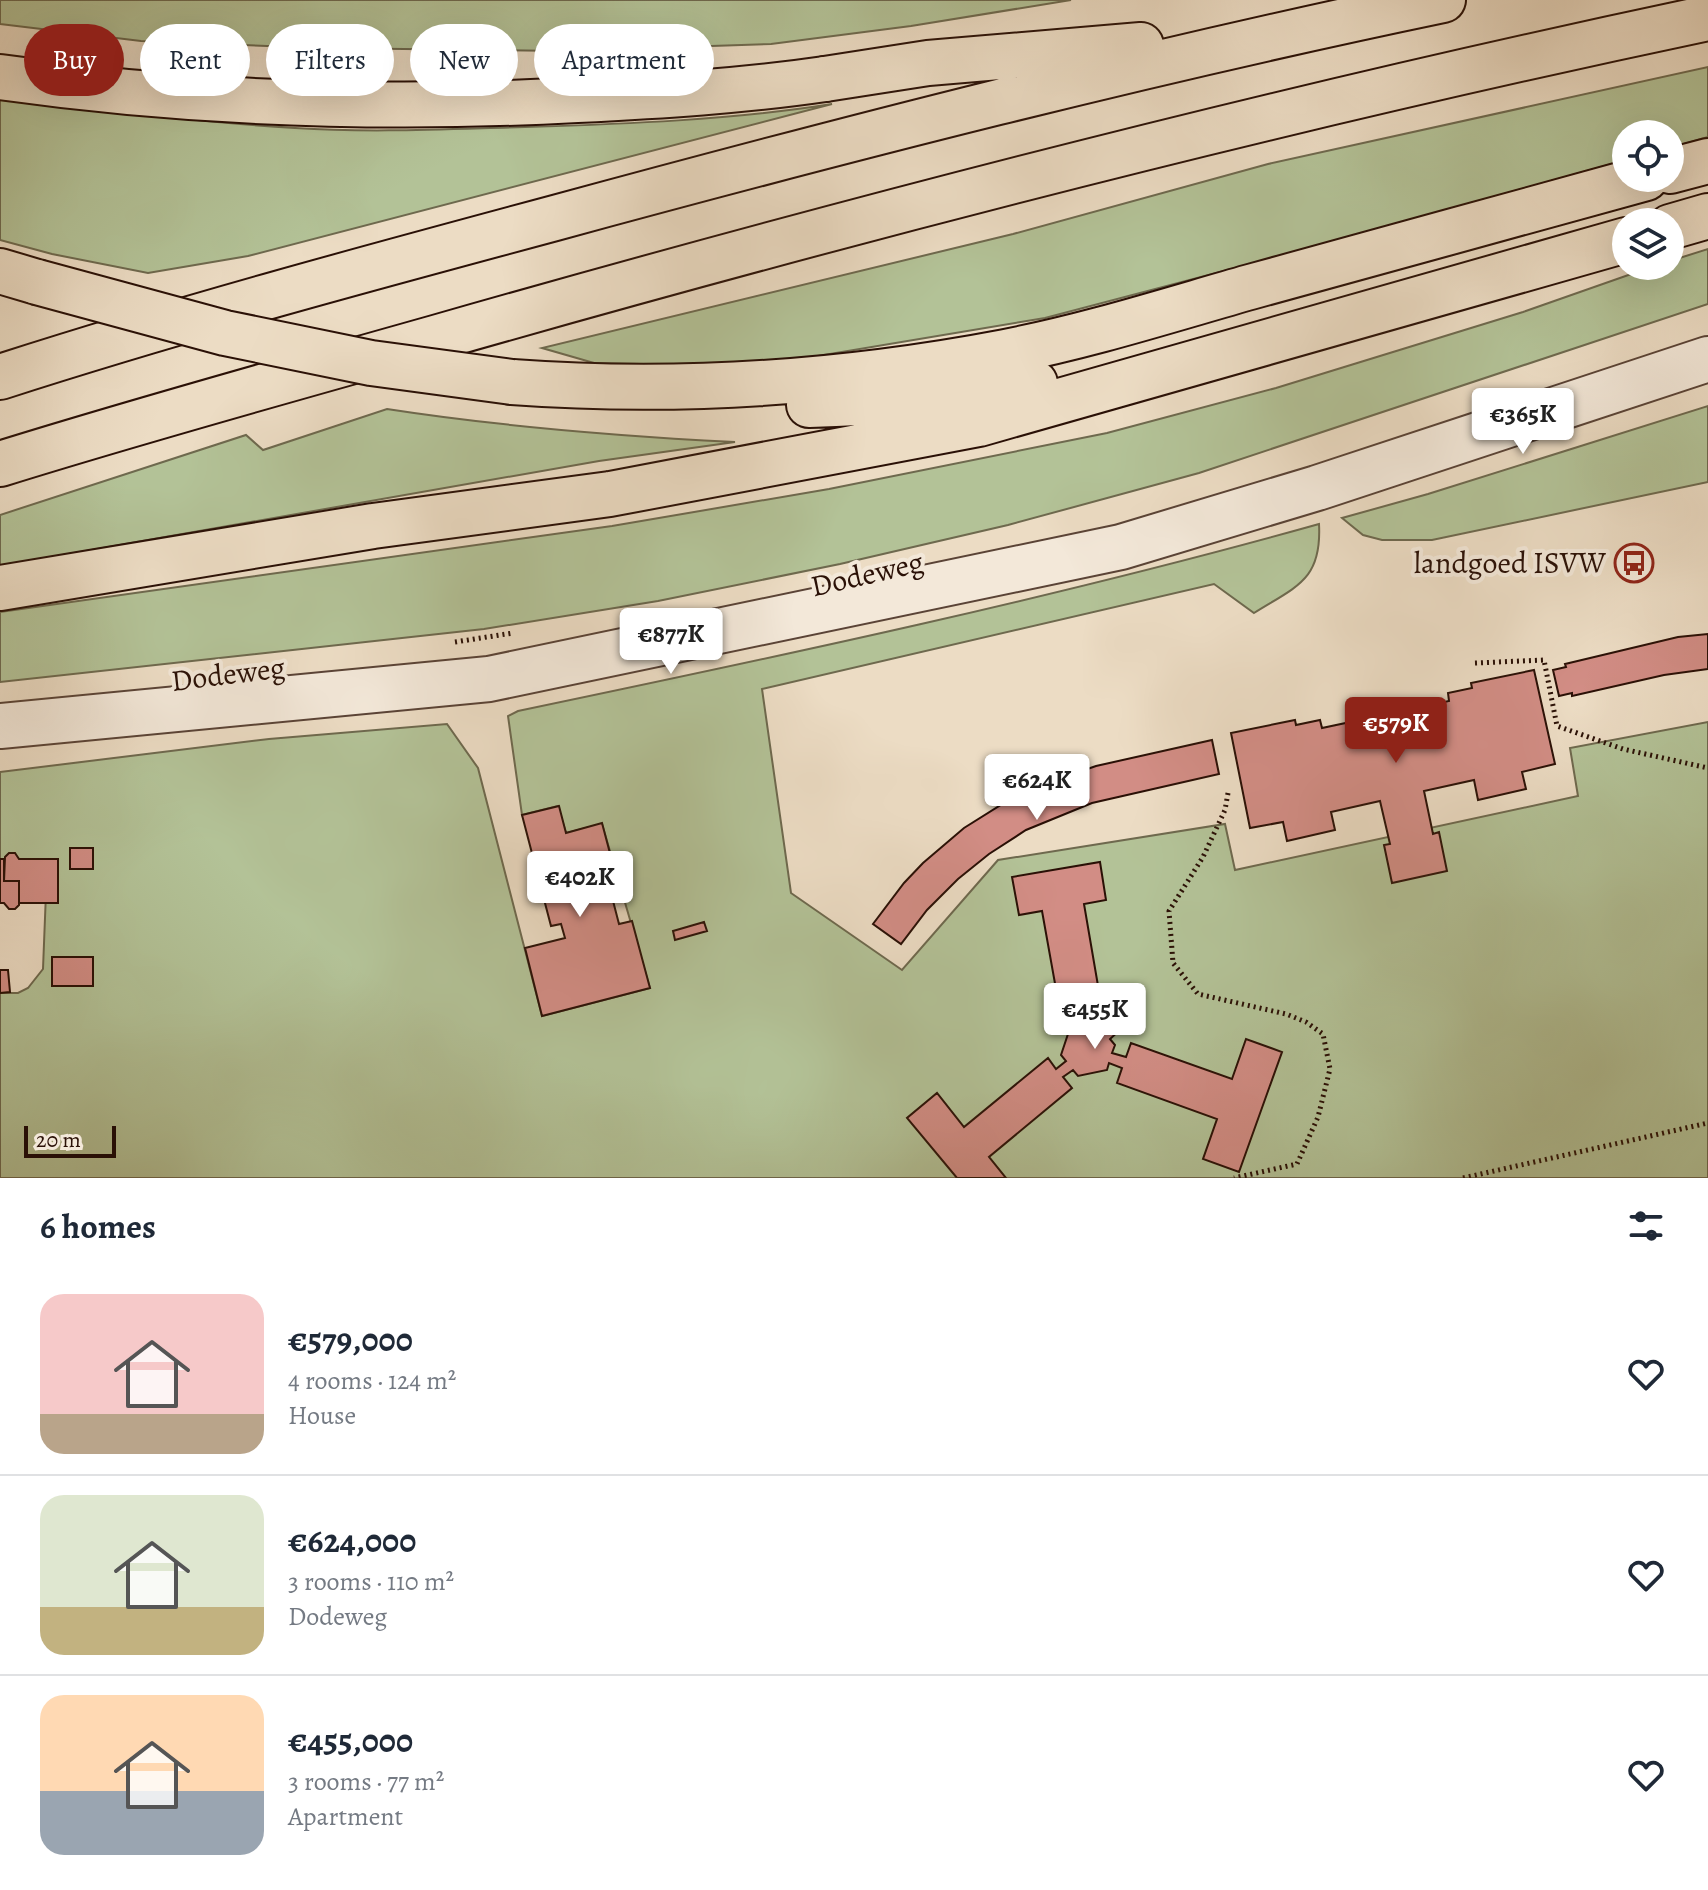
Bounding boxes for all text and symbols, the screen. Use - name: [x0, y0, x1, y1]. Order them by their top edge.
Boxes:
- chip: Buy: [24, 24, 124, 96]
- chip: Rent: [140, 24, 250, 96]
- chip: Filters: [266, 24, 394, 96]
- chip: New: [410, 24, 518, 96]
- chip: Apartment: [534, 24, 714, 96]
- map controls: [1612, 120, 1684, 280]
- button: locate: [1612, 120, 1684, 192]
- button: layers: [1612, 208, 1684, 280]
- pin: €365K: [1467, 388, 1579, 456]
- text: €365K: [1490, 396, 1556, 431]
- street label: Dodeweg: [807, 542, 927, 606]
- bus stop icon: landgoed ISVW: [1613, 542, 1655, 584]
- place label: landgoed ISVW: [1414, 543, 1606, 583]
- pin: €877K: [615, 608, 727, 676]
- text: €877K: [638, 616, 704, 651]
- street label: Dodeweg: [169, 647, 287, 701]
- pin: €579K: [1340, 697, 1452, 765]
- text: €579K: [1363, 705, 1429, 740]
- pin: €624K: [981, 754, 1093, 822]
- text: €624K: [1003, 762, 1071, 797]
- pin: €402K: [524, 851, 636, 919]
- text: €402K: [545, 859, 615, 894]
- pin: €455K: [1039, 983, 1151, 1051]
- text: €455K: [1062, 991, 1128, 1026]
- scale bar: [24, 1122, 116, 1158]
- text: 20 m: [36, 1125, 81, 1155]
- text: 6 homes: [40, 1203, 156, 1250]
- icon: filters: [1624, 1204, 1668, 1248]
- text: €579,000: [288, 1316, 413, 1363]
- icon: home: [104, 1326, 200, 1422]
- icon: heart: [1624, 1352, 1668, 1396]
- text: 4 rooms · 124 m²: [288, 1363, 456, 1398]
- text: House: [288, 1398, 356, 1433]
- text: €624,000: [288, 1517, 416, 1564]
- icon: home: [104, 1527, 200, 1623]
- icon: heart: [1624, 1553, 1668, 1597]
- text: 3 rooms · 110 m²: [288, 1564, 454, 1599]
- text: Dodeweg: [288, 1599, 387, 1634]
- text: €455,000: [288, 1717, 413, 1764]
- icon: home: [104, 1727, 200, 1823]
- icon: heart: [1624, 1753, 1668, 1797]
- text: 3 rooms · 77 m²: [288, 1764, 444, 1799]
- text: Apartment: [288, 1799, 403, 1834]

